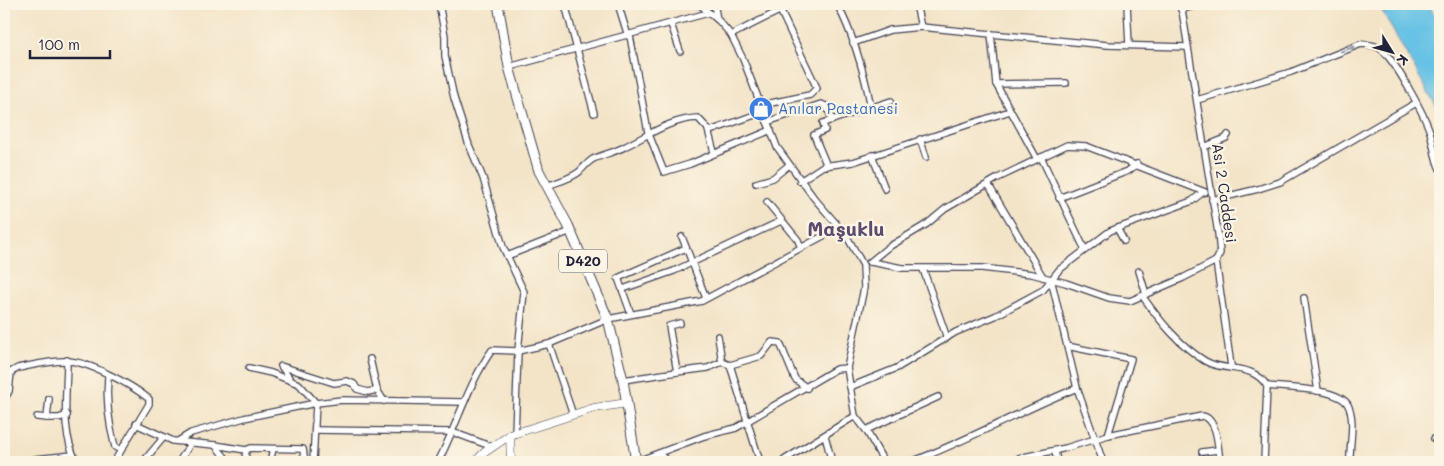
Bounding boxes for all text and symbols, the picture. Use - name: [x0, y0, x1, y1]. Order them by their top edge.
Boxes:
- scale bar: [30, 28, 110, 60]
- north arrow: [1366, 28, 1416, 78]
- text: 100 m: [38, 34, 80, 54]
- one-way arrow: [1339, 43, 1355, 53]
- text: K: [1392, 51, 1413, 70]
- shop icon: Anılar Pastanesi: [748, 96, 774, 122]
- place label: Anılar Pastanesi: [778, 98, 898, 118]
- street label: Asi 2 Caddesi: [1208, 142, 1242, 244]
- district label: Maşuklu: [807, 215, 885, 242]
- road number: D420: [559, 250, 607, 272]

